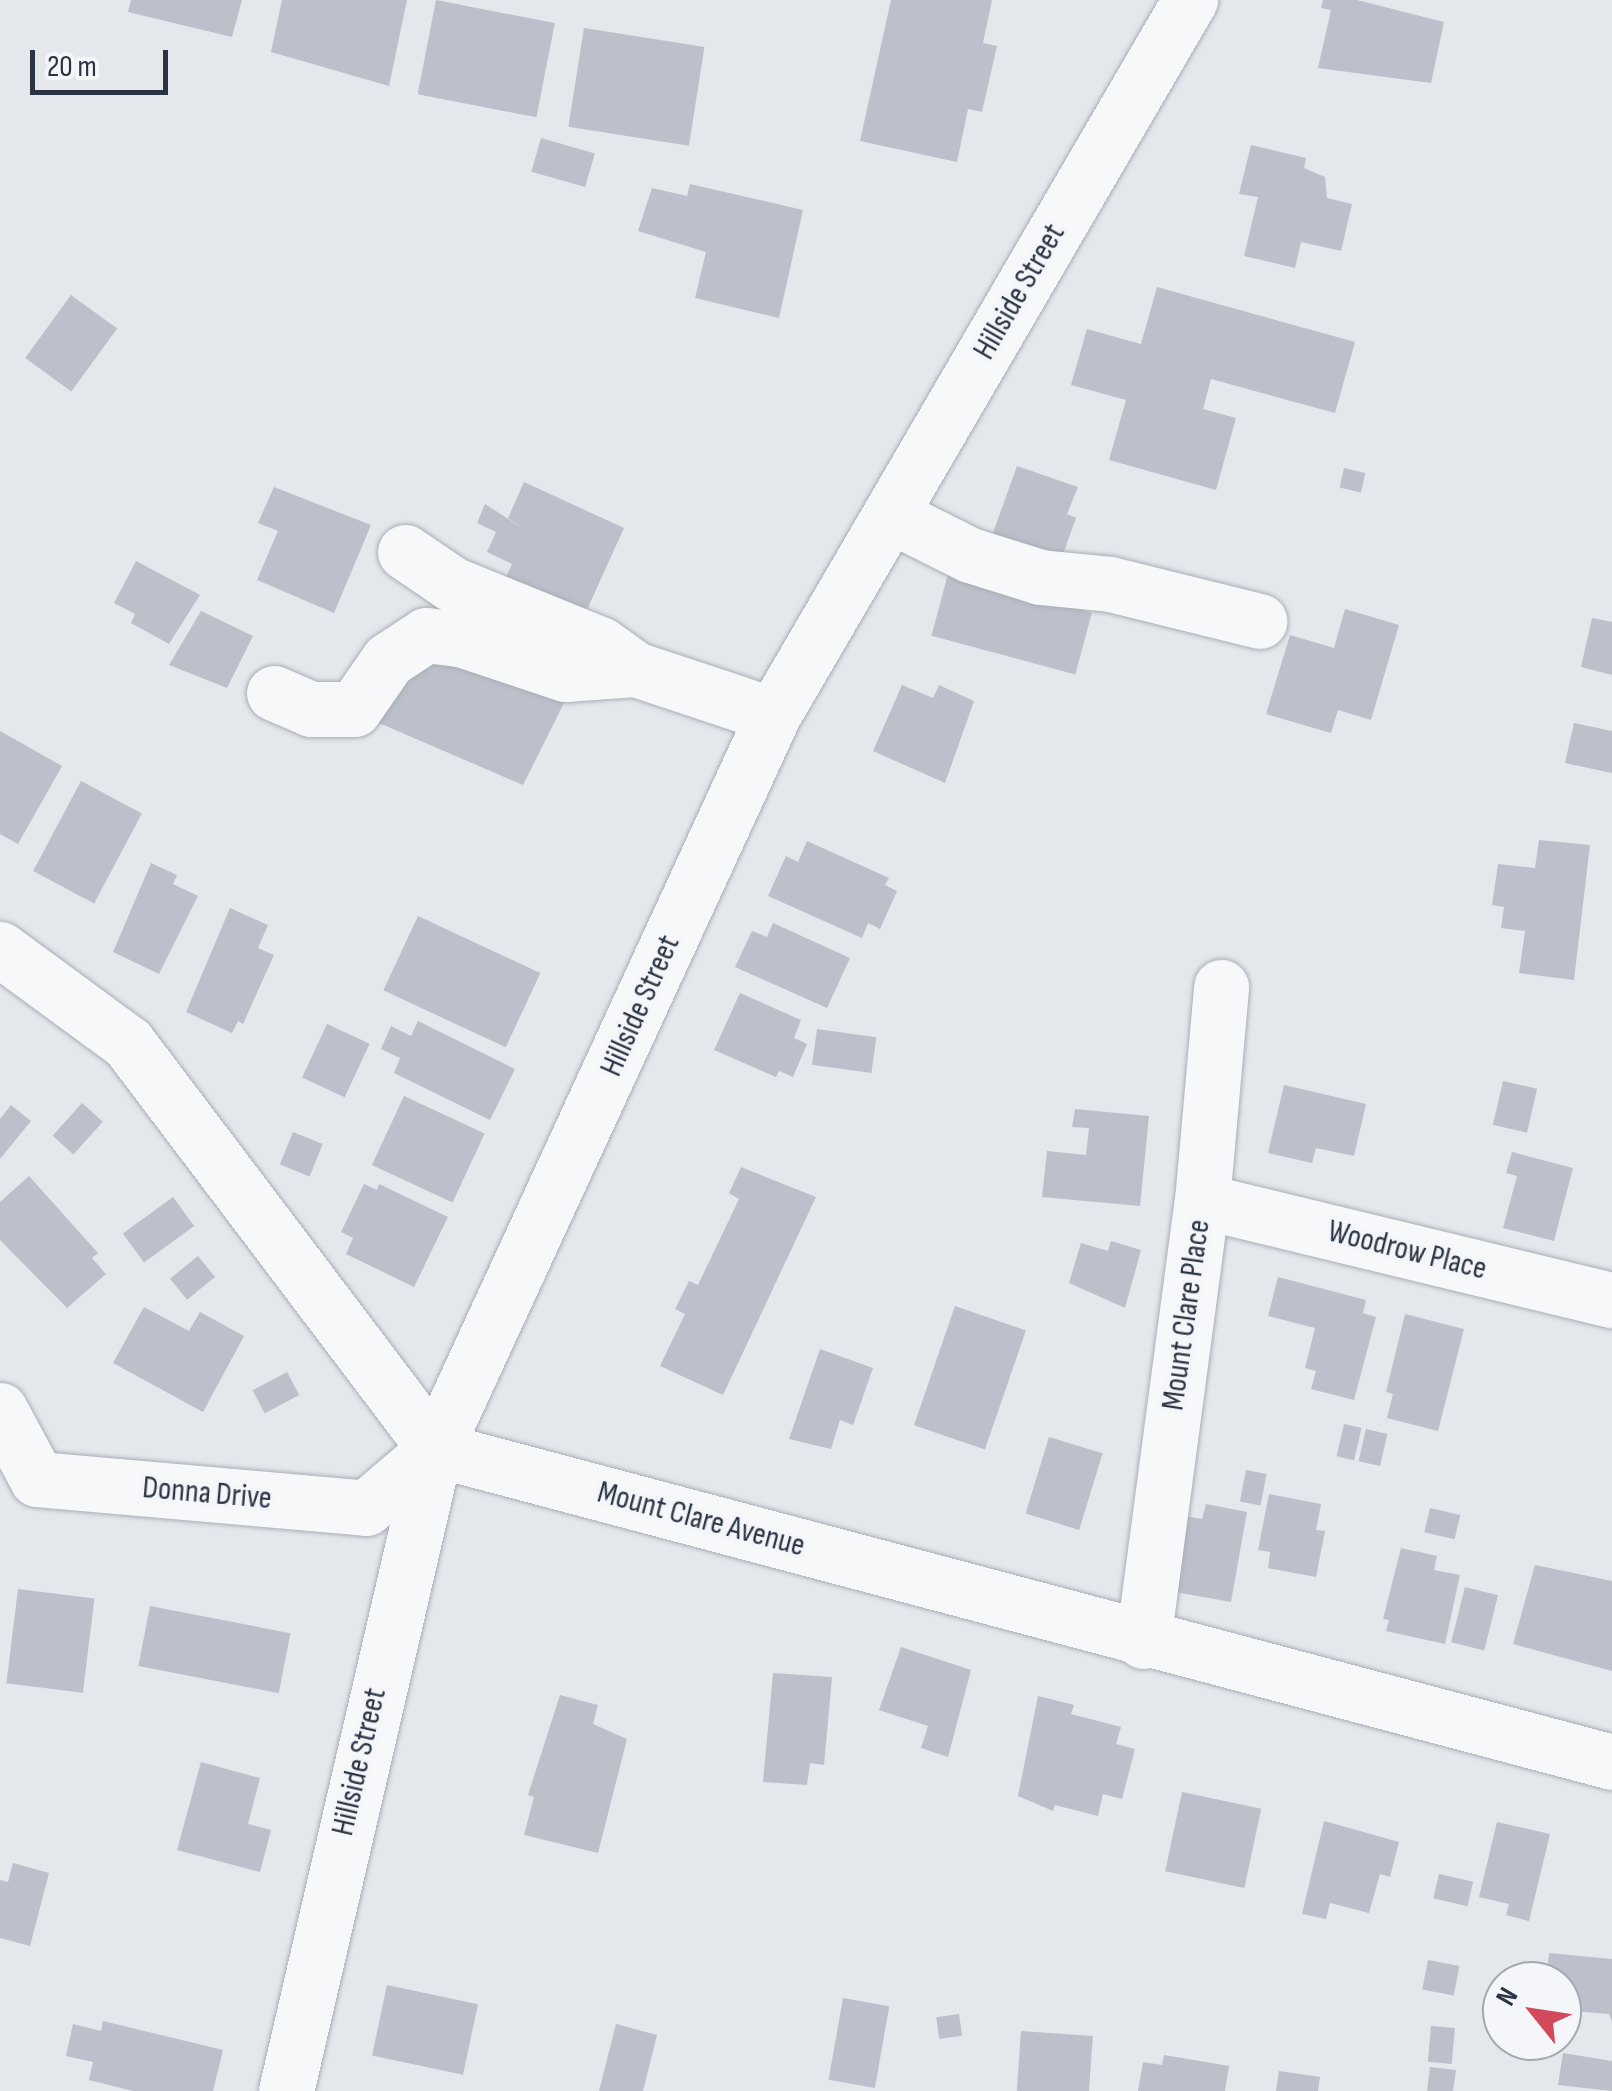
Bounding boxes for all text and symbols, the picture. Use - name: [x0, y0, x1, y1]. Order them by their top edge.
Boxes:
- scale bar: [35, 30, 172, 92]
- text: 20 m: [47, 49, 97, 85]
- street label: Hillside Street: [966, 217, 1074, 367]
- street label: Hillside Street: [593, 930, 689, 1082]
- street label: Woodrow Place: [1324, 1213, 1490, 1289]
- street label: Mount Clare Place: [1155, 1217, 1219, 1413]
- street label: Donna Drive: [141, 1469, 273, 1519]
- street label: Mount Clare Avenue: [593, 1474, 809, 1566]
- street label: Hillside Street: [324, 1684, 396, 1840]
- north arrow: [1482, 1961, 1582, 2061]
- text: N: [1489, 1982, 1525, 2011]

